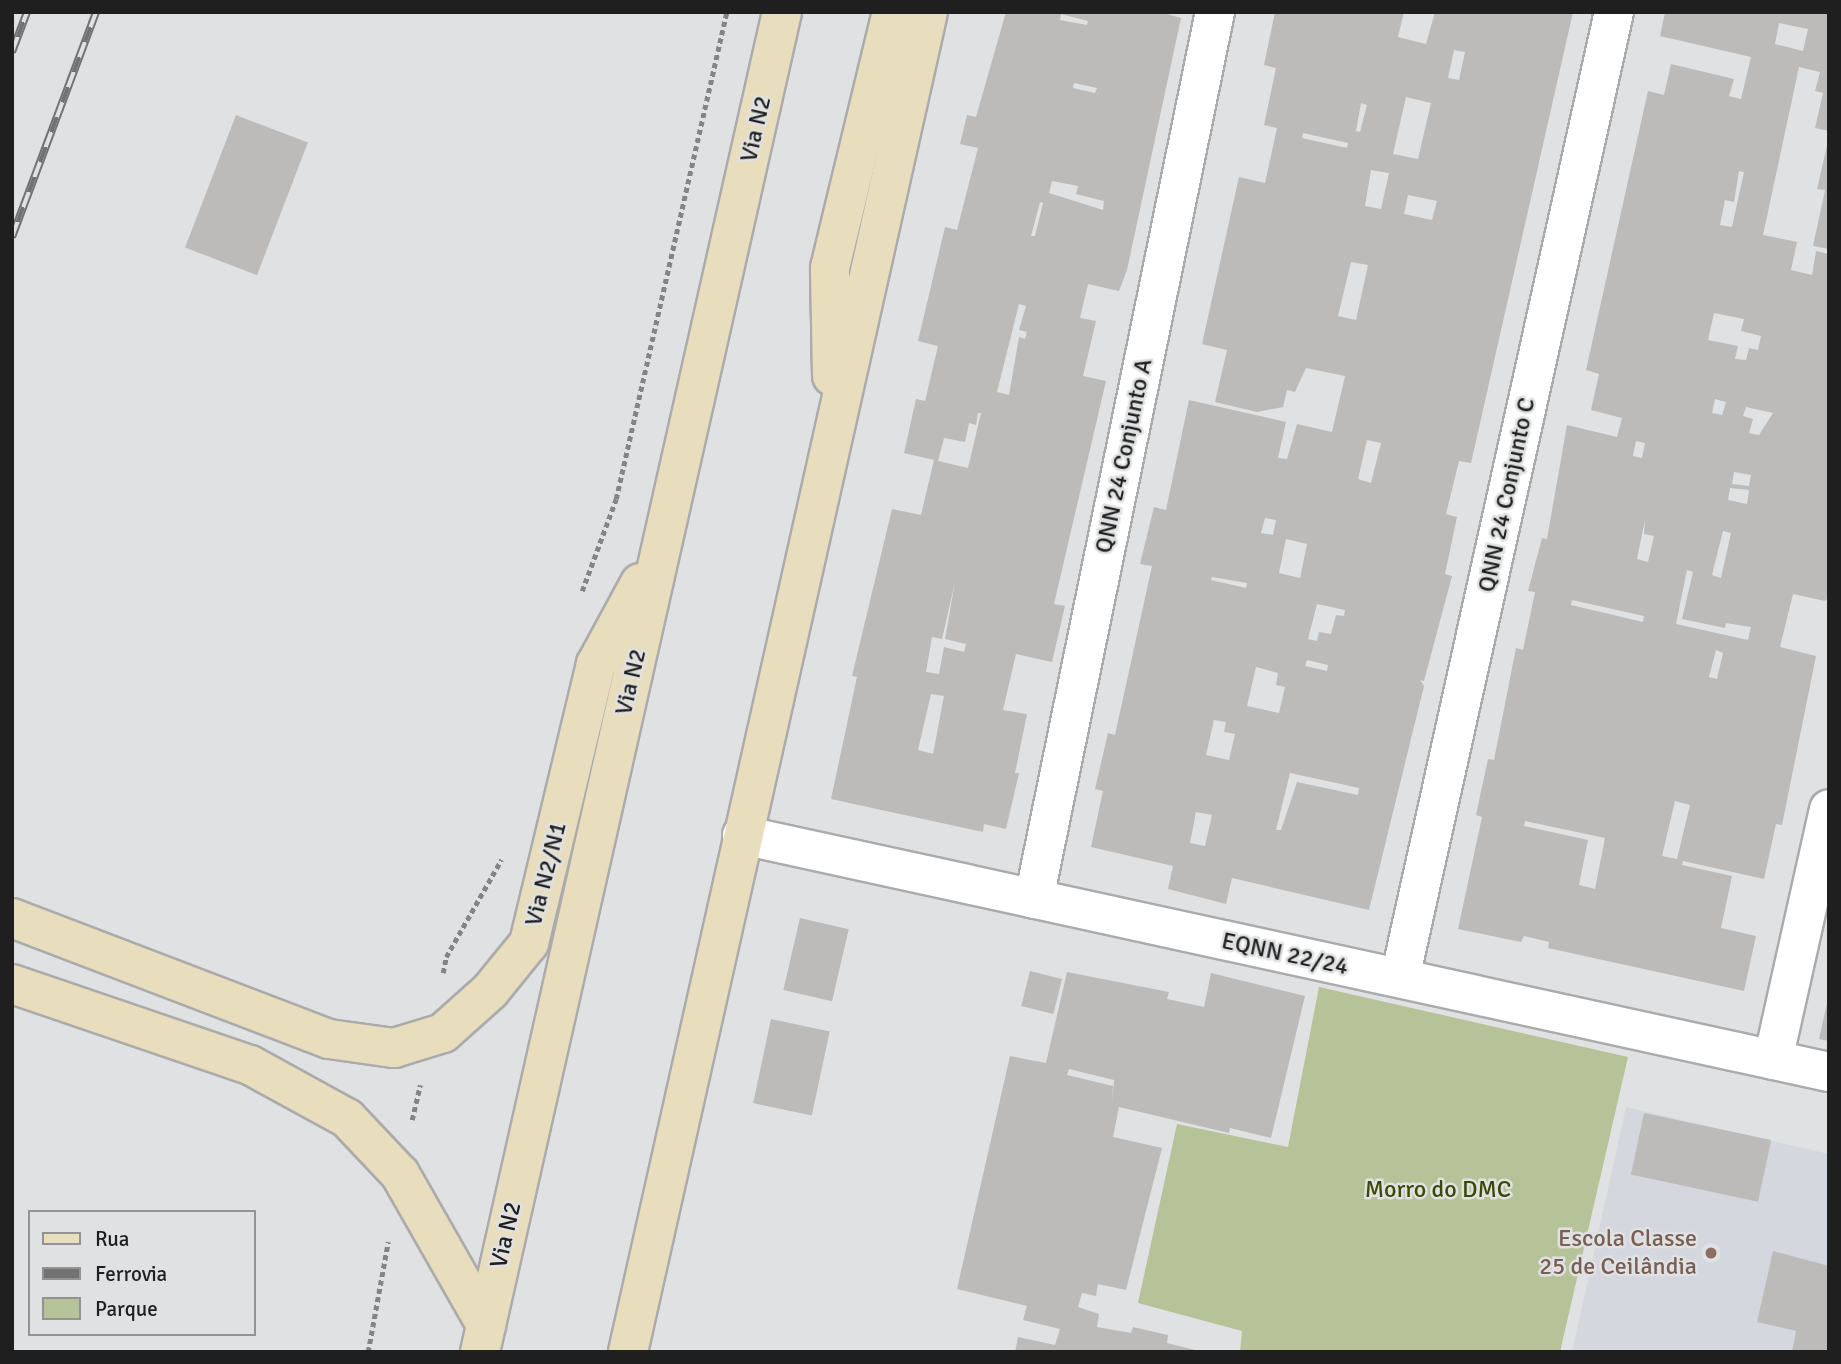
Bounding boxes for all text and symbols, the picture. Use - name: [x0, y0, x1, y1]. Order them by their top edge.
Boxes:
- street label: Via N2: [734, 93, 778, 165]
- street label: QNN 24 Conjunto A: [1089, 356, 1159, 556]
- street label: QNN 24 Conjunto C: [1472, 395, 1542, 595]
- street label: Via N2: [609, 646, 653, 718]
- street label: Via N2/N1: [519, 819, 573, 929]
- street label: EQNN 22/24: [1219, 927, 1351, 981]
- park label: Morro do DMC: [1365, 1176, 1511, 1204]
- street label: Via N2: [484, 1199, 528, 1271]
- legend: [28, 1210, 256, 1336]
- place label: Escola Classe 25 de Ceilândia: [1539, 1225, 1697, 1281]
- text: Rua: [95, 1226, 129, 1252]
- marker: Escola Classe 25 de Ceilândia: [1703, 1245, 1719, 1261]
- text: Ferrovia: [95, 1261, 167, 1287]
- text: Parque: [95, 1296, 158, 1322]

